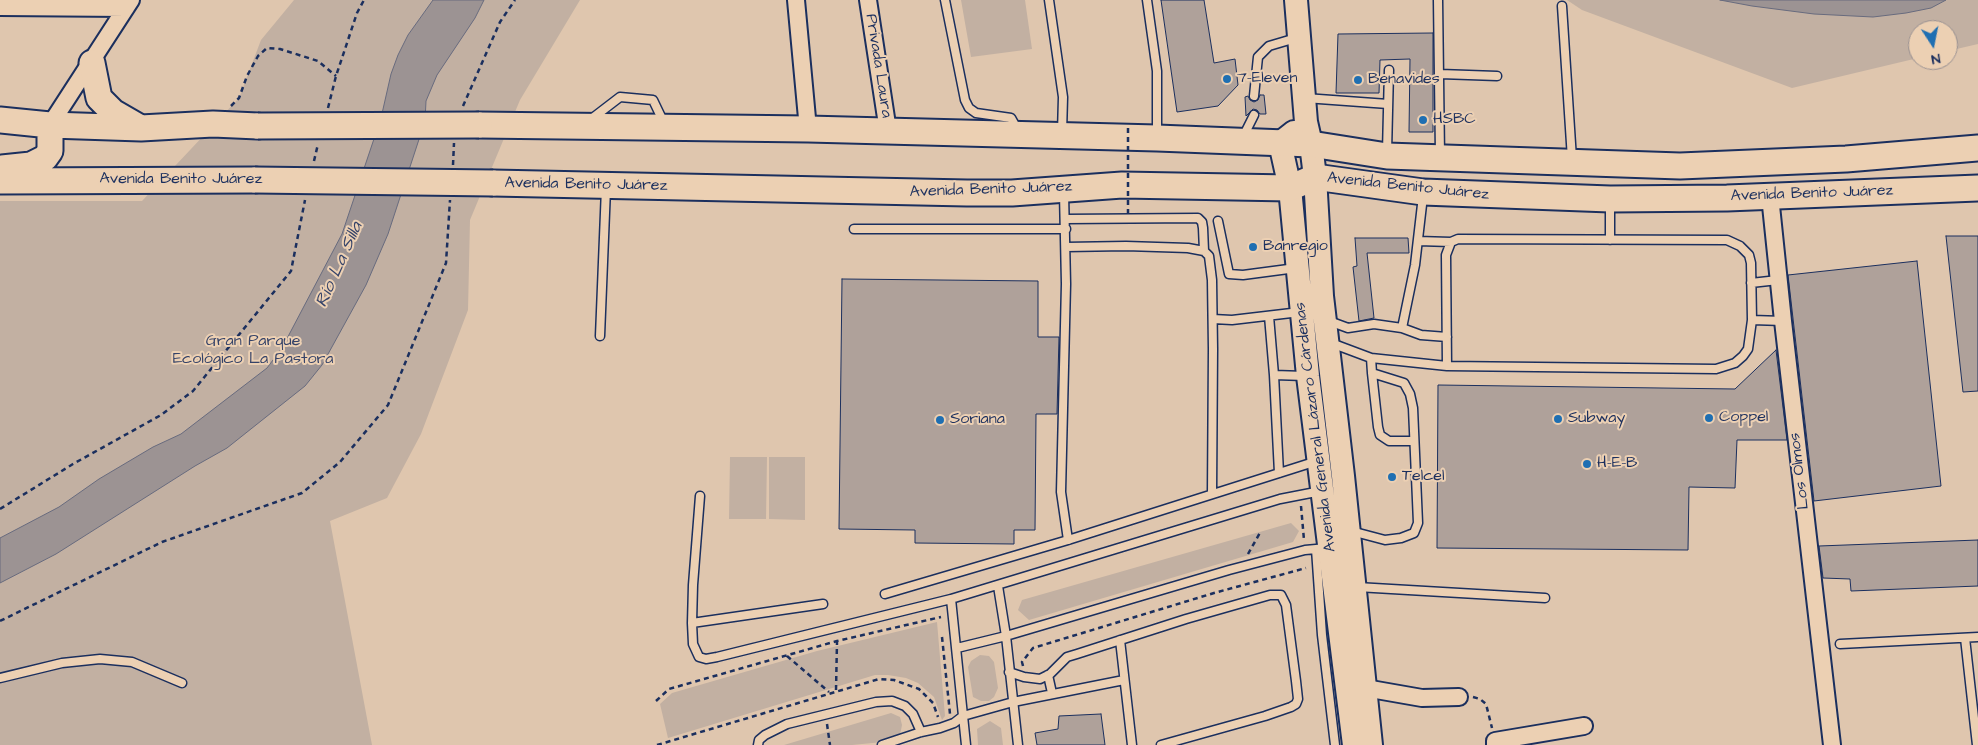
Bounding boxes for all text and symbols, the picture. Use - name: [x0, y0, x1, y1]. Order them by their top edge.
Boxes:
- street label: Privada Laura: [860, 13, 896, 119]
- north arrow: [1908, 20, 1958, 70]
- text: N: [1929, 48, 1942, 69]
- place label: 7-Eleven: [1237, 69, 1297, 89]
- place label: Benavides: [1368, 70, 1440, 90]
- marker: 7-Eleven: [1221, 73, 1233, 85]
- marker: Benavides: [1352, 74, 1364, 86]
- place label: HSBC: [1433, 110, 1476, 130]
- marker: HSBC: [1417, 114, 1429, 126]
- street label: Avenida Benito Juárez: [1326, 169, 1490, 205]
- street label: Avenida Benito Juárez: [100, 170, 262, 190]
- street label: Avenida Benito Juárez: [504, 174, 668, 196]
- street label: Avenida Benito Juárez: [909, 178, 1073, 202]
- street label: Avenida Benito Juárez: [1730, 182, 1894, 206]
- water label: Río La Silla: [312, 219, 368, 311]
- place label: Banregio: [1263, 237, 1328, 257]
- marker: Banregio: [1247, 241, 1259, 253]
- street label: Avenida General Lázaro Cárdenas: [1291, 301, 1341, 553]
- park label: Gran Parque Ecológico La Pastora: [173, 332, 333, 370]
- place label: Coppel: [1719, 408, 1768, 428]
- place label: Subway: [1568, 409, 1625, 429]
- place label: Soriana: [950, 410, 1005, 430]
- marker: Coppel: [1703, 412, 1715, 424]
- marker: Subway: [1552, 413, 1564, 425]
- marker: Soriana: [934, 414, 946, 426]
- street label: Los Olmos: [1786, 432, 1814, 510]
- place label: H-E-B: [1597, 454, 1637, 474]
- marker: H-E-B: [1581, 458, 1593, 470]
- place label: Telcel: [1402, 467, 1444, 487]
- marker: Telcel: [1386, 471, 1398, 483]

